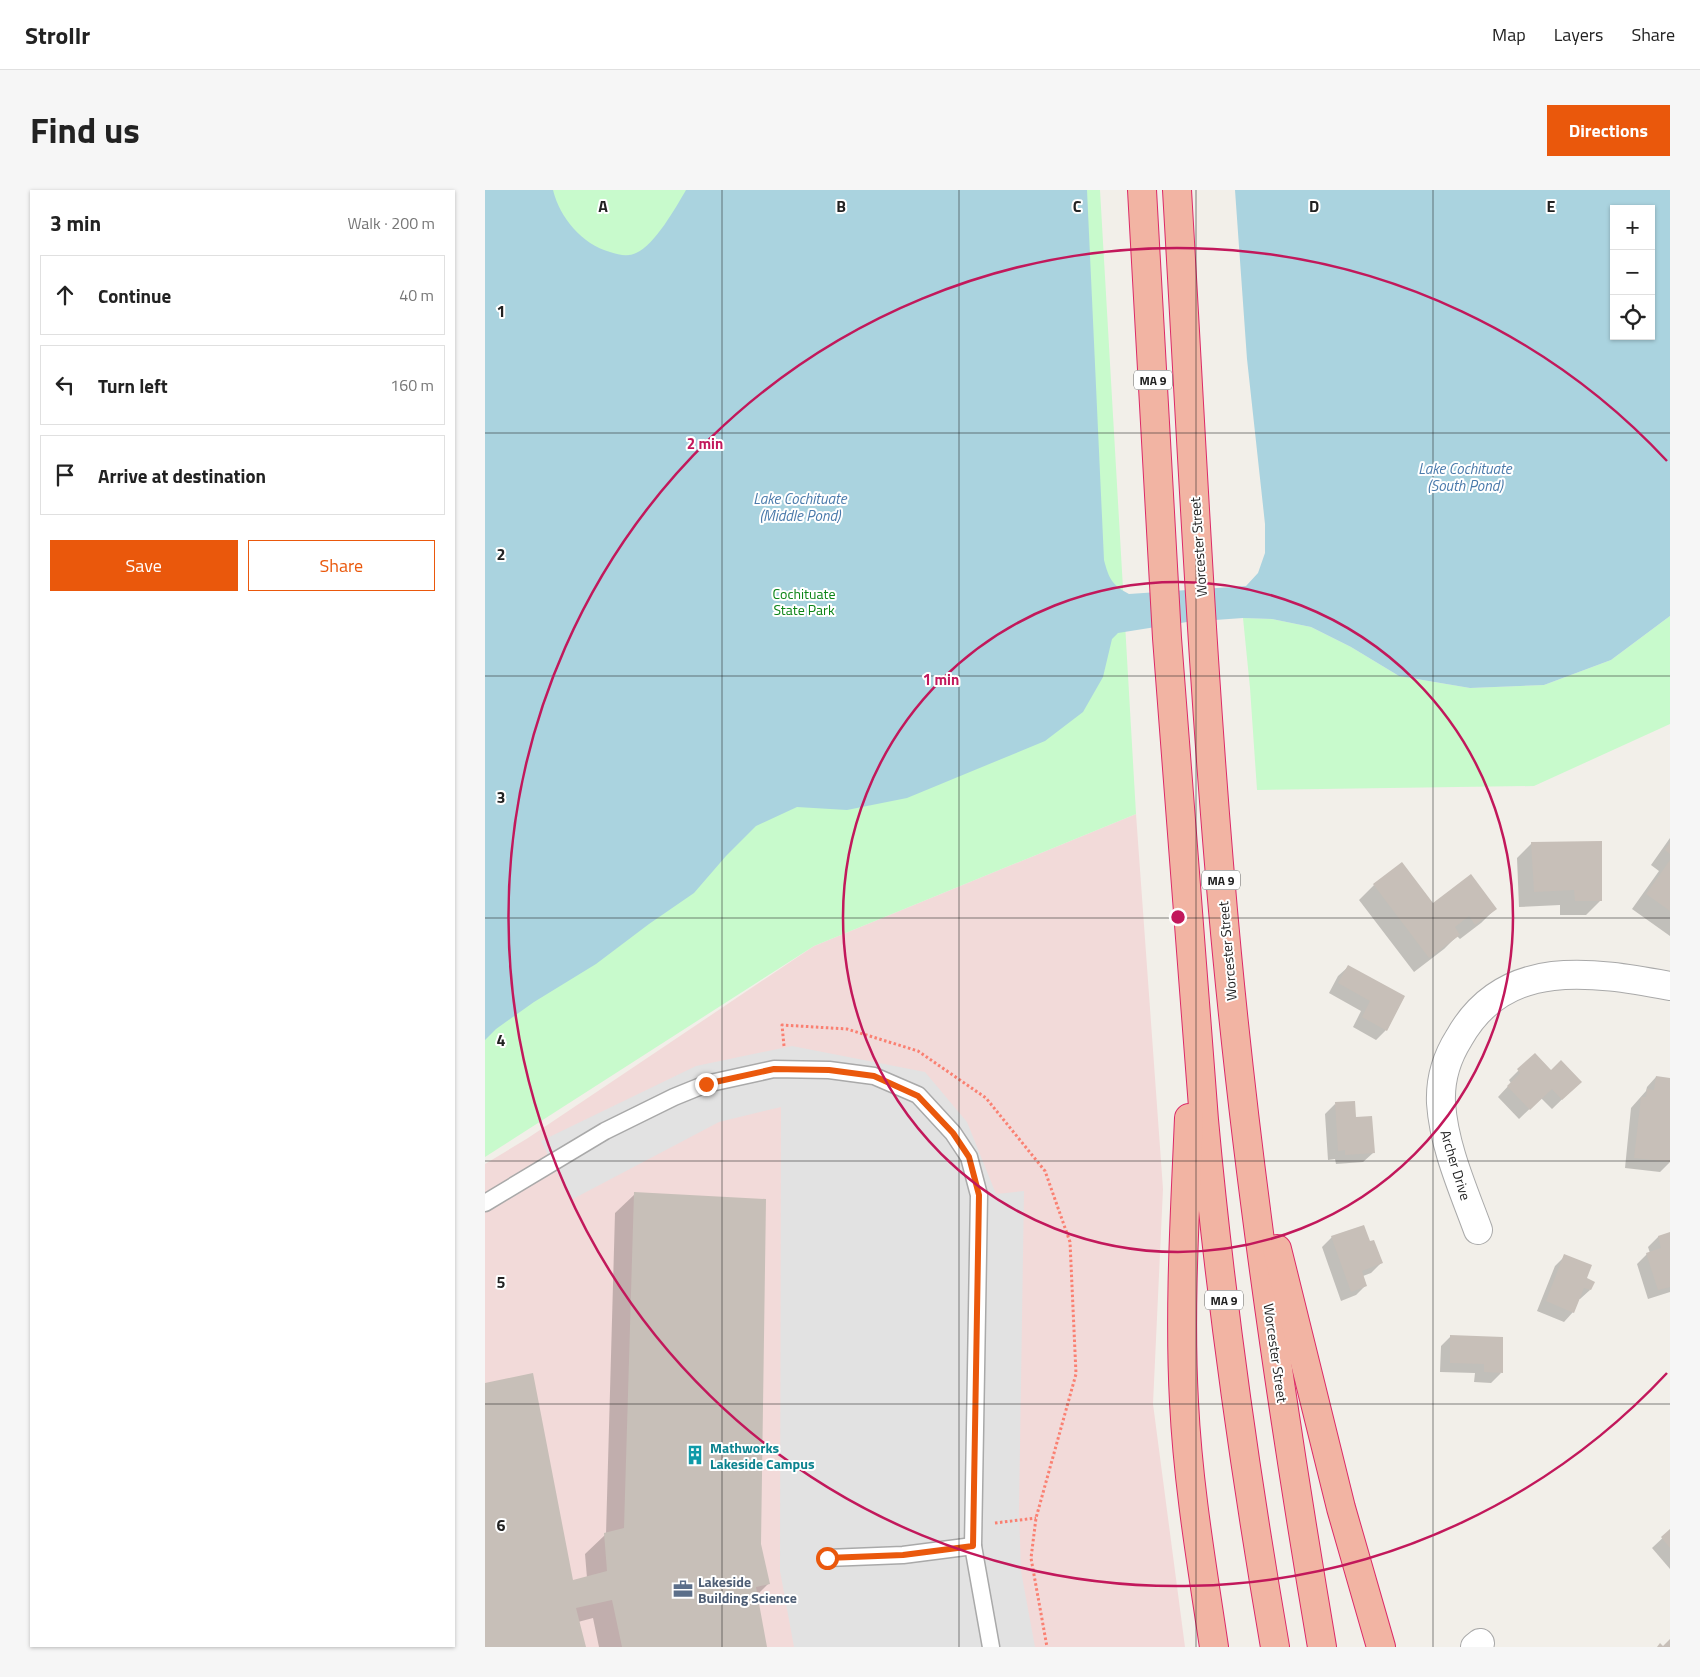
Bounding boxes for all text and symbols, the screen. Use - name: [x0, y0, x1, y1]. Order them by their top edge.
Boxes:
- text: Strollr: [25, 17, 90, 53]
- text: Map: [1492, 21, 1526, 48]
- text: Layers: [1554, 21, 1603, 48]
- text: Share: [1631, 21, 1675, 48]
- text: Find us: [30, 103, 140, 157]
- button: Directions: [1547, 105, 1670, 156]
- text: A: [598, 194, 608, 218]
- text: B: [836, 194, 846, 218]
- text: C: [1073, 194, 1082, 218]
- text: D: [1309, 194, 1319, 218]
- text: E: [1547, 194, 1556, 218]
- map controls: [1610, 205, 1655, 340]
- button: +: [1610, 205, 1655, 250]
- text: 3 min: [50, 207, 101, 239]
- text: Walk · 200 m: [347, 211, 435, 235]
- button: −: [1610, 250, 1655, 295]
- icon: ahead: [51, 281, 79, 309]
- text: Continue: [98, 281, 171, 310]
- text: 40 m: [399, 283, 434, 307]
- button: locate: [1610, 295, 1655, 340]
- text: 1: [497, 299, 505, 323]
- road number: MA 9: [1134, 370, 1172, 390]
- icon: left: [51, 371, 79, 399]
- text: Turn left: [98, 371, 168, 400]
- text: 160 m: [390, 373, 434, 397]
- text: 2 min: [687, 432, 723, 455]
- water label: Lake Cochituate (South Pond): [1418, 457, 1513, 497]
- icon: arrive: [51, 461, 79, 489]
- text: Arrive at destination: [98, 461, 266, 490]
- water label: Lake Cochituate (Middle Pond): [753, 487, 848, 527]
- street label: Worcester Street: [1184, 496, 1212, 598]
- button: Save: [50, 540, 238, 591]
- button: Share: [248, 540, 435, 591]
- text: 2: [497, 542, 505, 566]
- park label: Cochituate State Park: [773, 583, 835, 620]
- text: 1 min: [923, 668, 959, 691]
- text: 3: [497, 785, 505, 809]
- road number: MA 9: [1202, 870, 1240, 890]
- street label: Worcester Street: [1212, 900, 1242, 1002]
- centre of rings: [1169, 908, 1187, 926]
- text: 4: [497, 1028, 506, 1052]
- route end: [695, 1073, 718, 1096]
- street label: Archer Drive: [1435, 1127, 1477, 1203]
- text: 5: [497, 1270, 506, 1294]
- road number: MA 9: [1205, 1290, 1243, 1310]
- street label: Worcester Street: [1259, 1302, 1293, 1404]
- place label: Mathworks Lakeside Campus: [710, 1437, 815, 1474]
- building icon: Mathworks Lakeside Campus: [684, 1444, 706, 1466]
- text: 6: [497, 1513, 506, 1537]
- route start: [816, 1547, 839, 1570]
- place label: Lakeside Building Science: [698, 1571, 797, 1608]
- office icon: Lakeside Building Science: [672, 1578, 694, 1600]

